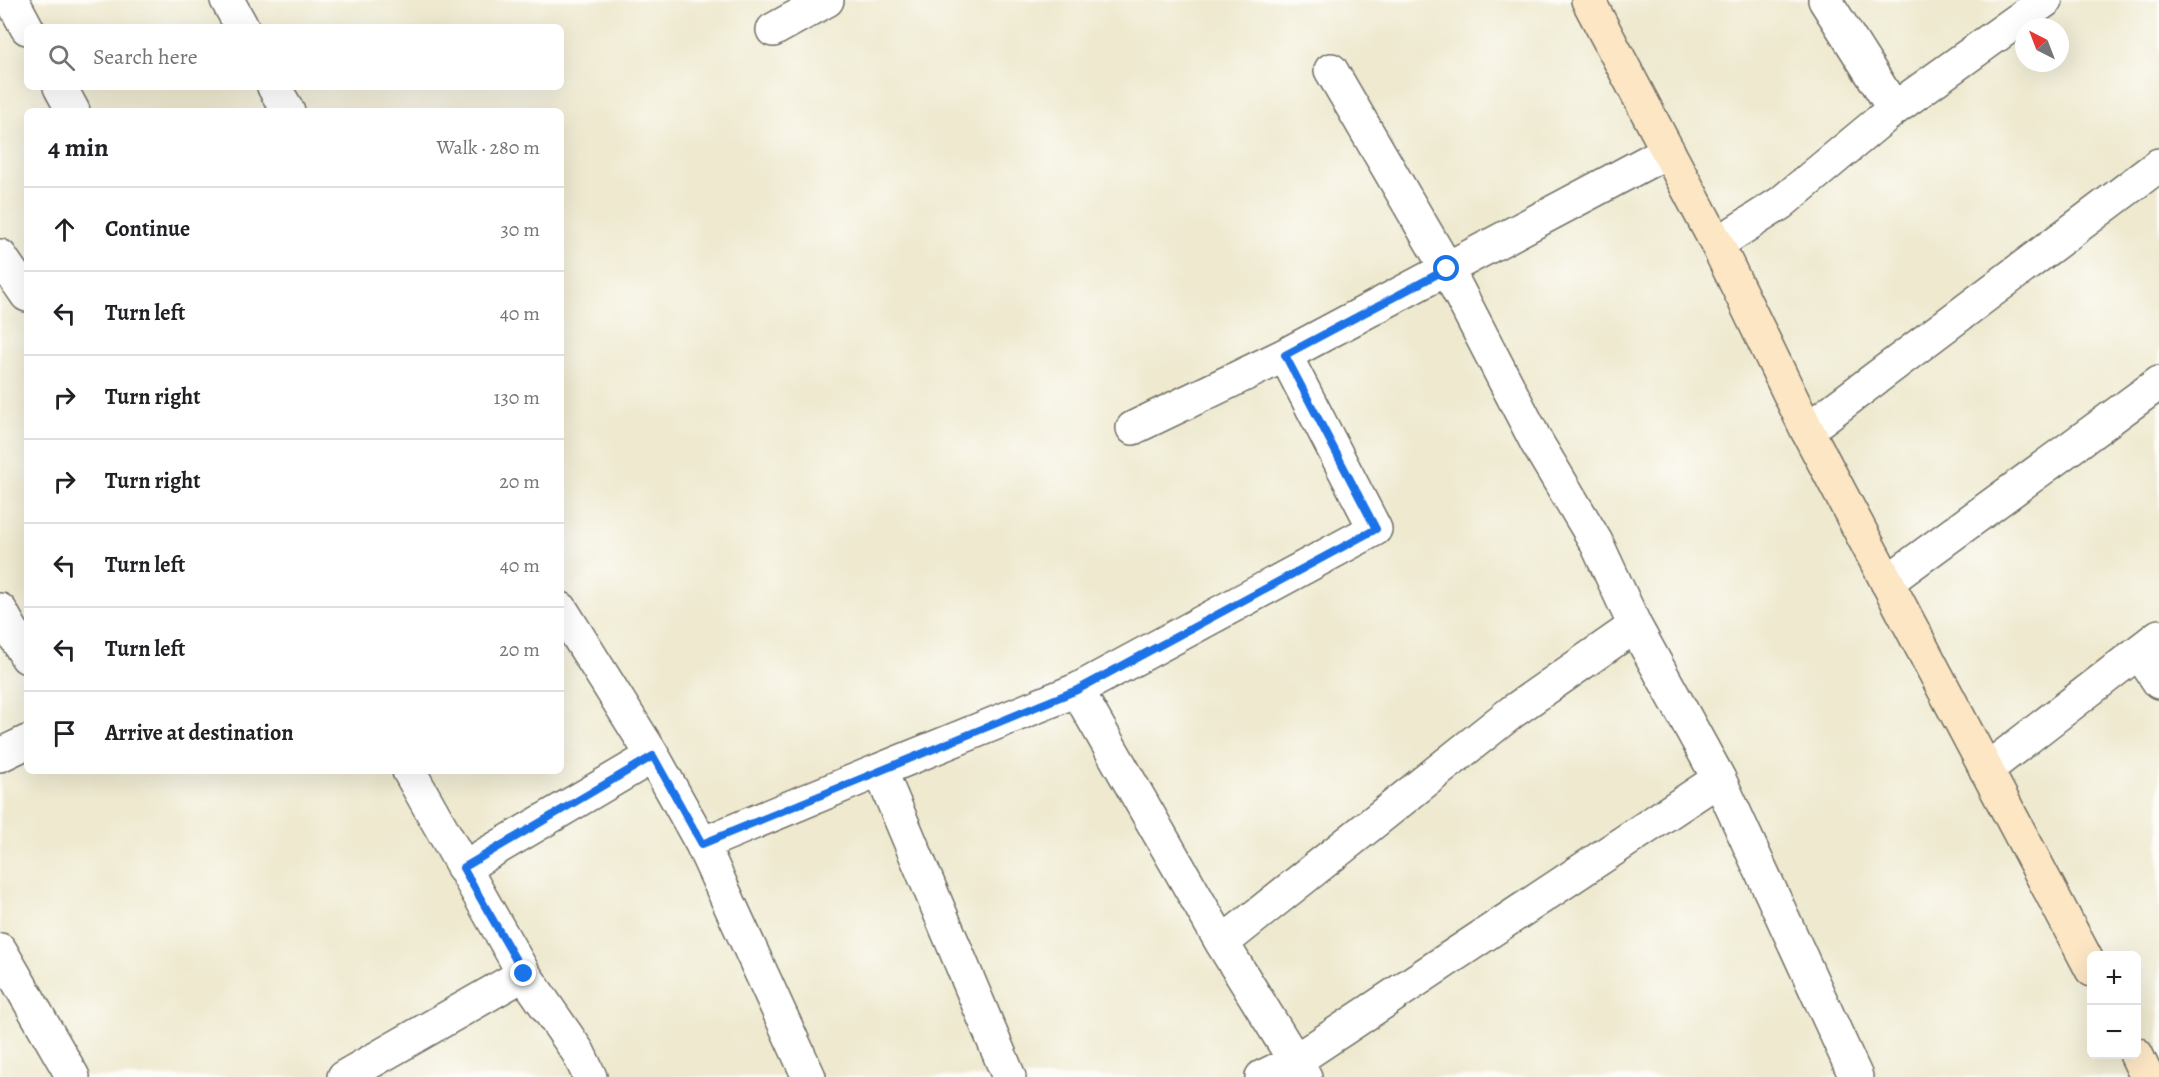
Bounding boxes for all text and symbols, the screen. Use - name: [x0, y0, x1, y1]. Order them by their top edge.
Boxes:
- north arrow: [2015, 18, 2069, 72]
- search box: [24, 24, 564, 90]
- icon: search: [45, 41, 78, 74]
- text: Search here: [93, 42, 198, 72]
- text: 4 min: [48, 130, 109, 165]
- text: Walk · 280 m: [436, 134, 540, 161]
- icon: ahead: [48, 213, 81, 246]
- text: Continue: [105, 214, 190, 244]
- text: 30 m: [500, 216, 540, 243]
- route start: [1433, 255, 1459, 281]
- icon: left: [48, 297, 81, 330]
- text: Turn left: [105, 298, 185, 328]
- text: 40 m: [500, 300, 540, 327]
- icon: right: [48, 381, 81, 414]
- text: Turn right: [105, 382, 201, 412]
- text: 130 m: [494, 384, 540, 411]
- icon: right: [48, 465, 81, 498]
- text: Turn right: [105, 466, 201, 496]
- text: 20 m: [499, 468, 540, 495]
- icon: left: [48, 549, 81, 582]
- text: Turn left: [105, 550, 185, 580]
- text: 40 m: [500, 552, 540, 579]
- icon: left: [48, 633, 81, 666]
- text: Turn left: [105, 634, 185, 664]
- text: 20 m: [499, 636, 540, 663]
- icon: arrive: [48, 717, 81, 750]
- text: Arrive at destination: [105, 718, 294, 748]
- map controls: [2087, 951, 2141, 1059]
- button: +: [2087, 951, 2141, 1005]
- route end: [510, 960, 536, 986]
- button: −: [2087, 1005, 2141, 1059]

